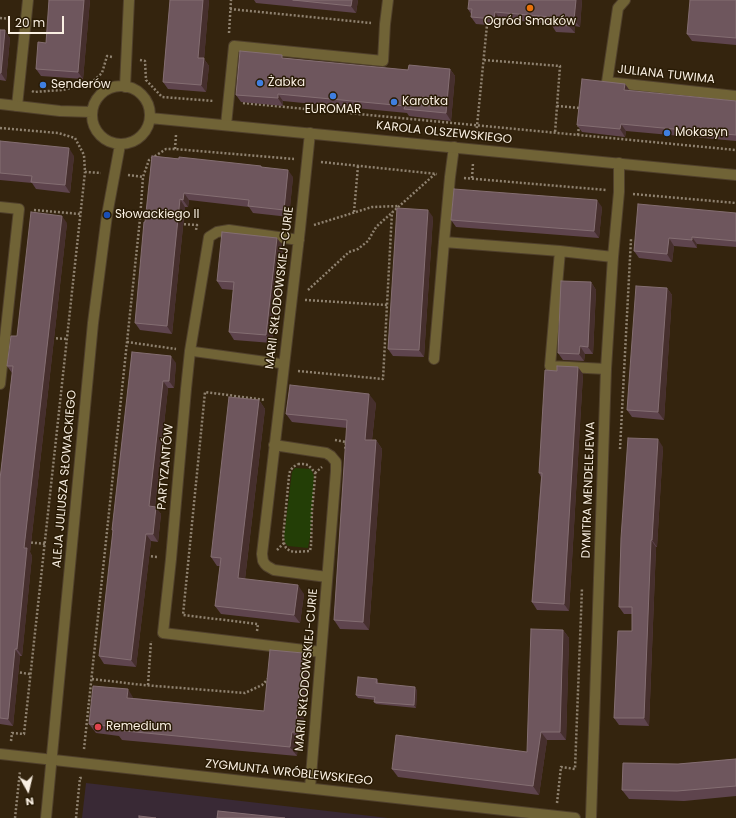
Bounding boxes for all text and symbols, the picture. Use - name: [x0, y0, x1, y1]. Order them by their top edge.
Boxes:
- marker: Ogród Smaków: [525, 3, 535, 13]
- scale bar: [10, 8, 66, 34]
- text: 20 m: [15, 14, 45, 31]
- place label: Ogród Smaków: [484, 15, 576, 29]
- street label: JULIANA TUWIMA: [616, 63, 716, 87]
- place label: Żabka: [268, 76, 305, 90]
- place label: Senderów: [51, 78, 111, 92]
- marker: Żabka: [255, 78, 265, 88]
- marker: Senderów: [38, 80, 48, 90]
- marker: EUROMAR: [328, 91, 338, 101]
- place label: Karotka: [402, 95, 448, 109]
- marker: Karotka: [389, 97, 399, 107]
- place label: EUROMAR: [305, 103, 361, 117]
- street label: KAROLA OLSZEWSKIEGO: [375, 119, 513, 147]
- place label: Mokasyn: [675, 126, 728, 140]
- marker: Mokasyn: [662, 128, 672, 138]
- street label: MARII SKŁODOWSKIEJ-CURIE: [263, 206, 297, 370]
- place label: Słowackiego II: [115, 208, 199, 222]
- marker: Słowackiego II: [102, 210, 112, 220]
- street label: ALEJA JULIUSZA SŁOWACKIEGO: [50, 389, 80, 569]
- street label: DYMITRA MENDELEJEWA: [579, 421, 599, 559]
- street label: PARTYZANTÓW: [155, 423, 177, 511]
- street label: MARII SKŁODOWSKIEJ-CURIE: [293, 588, 321, 752]
- place label: Remedium: [106, 720, 172, 734]
- marker: Remedium: [93, 722, 103, 732]
- street label: ZYGMUNTA WRÓBLEWSKIEGO: [204, 757, 374, 789]
- north arrow: [8, 770, 48, 810]
- text: N: [24, 793, 35, 810]

